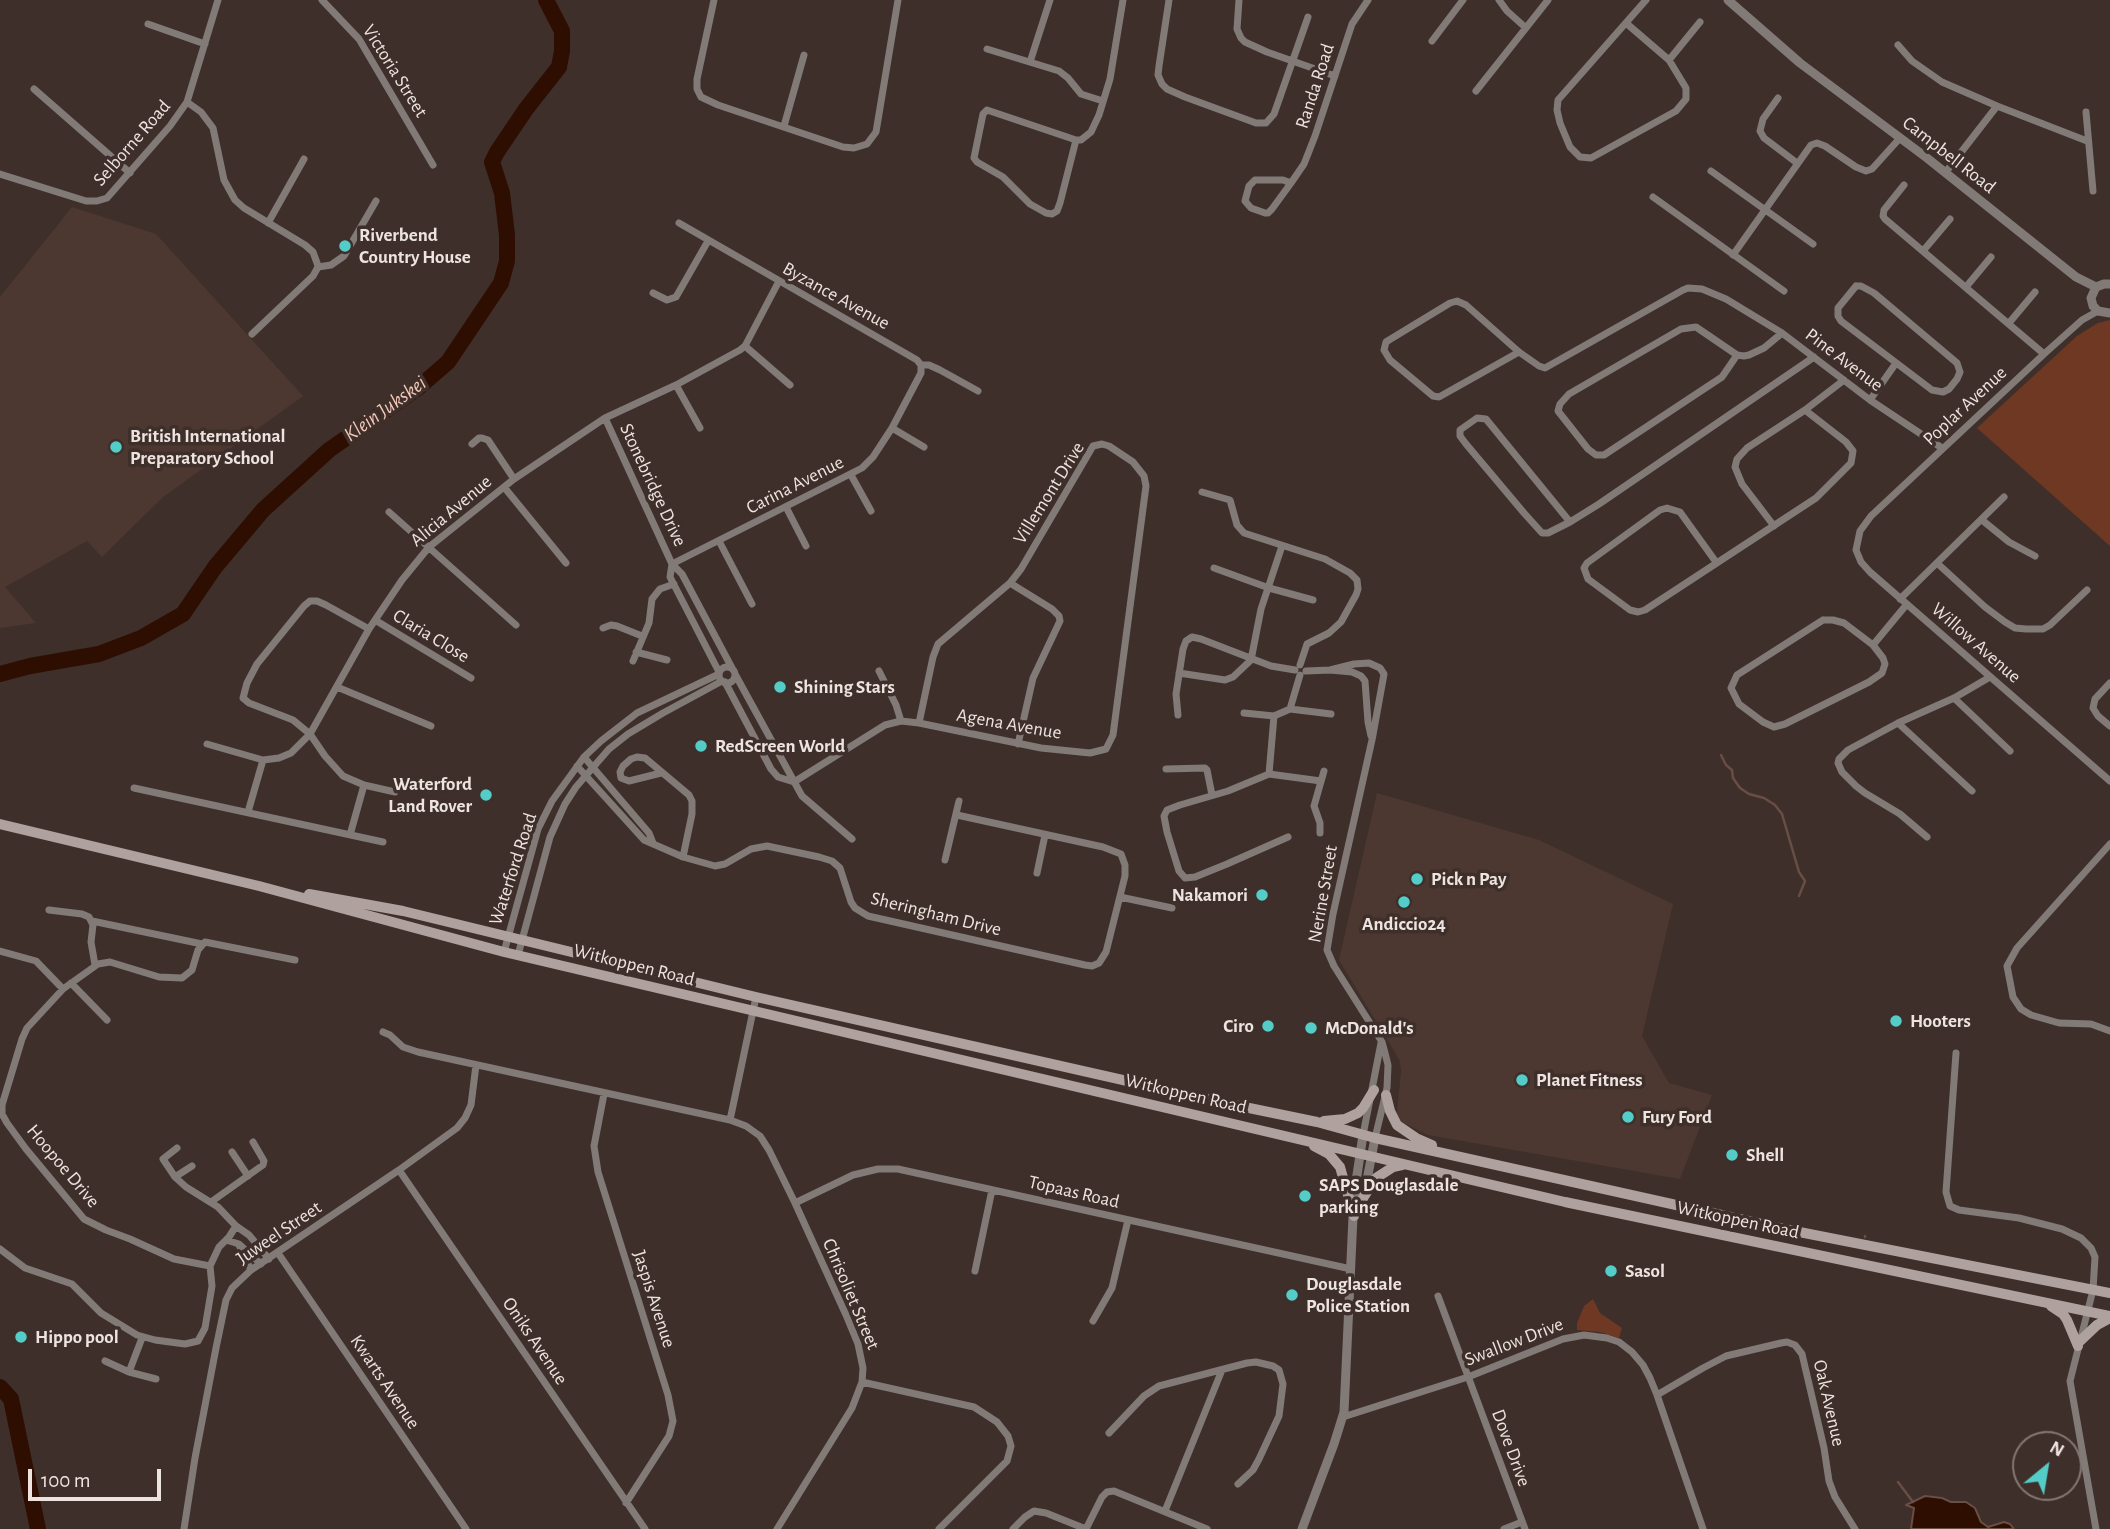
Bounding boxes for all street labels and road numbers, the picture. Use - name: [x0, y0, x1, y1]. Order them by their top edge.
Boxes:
- street label: Victoria Street: [358, 20, 432, 122]
- street label: Randa Road: [1291, 41, 1339, 131]
- street label: Selborne Road: [88, 95, 176, 191]
- street label: Campbell Road: [1898, 111, 2000, 199]
- street label: Byzance Avenue: [778, 257, 894, 335]
- street label: Pine Avenue: [1801, 323, 1887, 397]
- street label: Poplar Avenue: [1918, 362, 2012, 450]
- street label: Stonebridge Drive: [615, 420, 691, 550]
- street label: Villemont Drive: [1009, 438, 1089, 548]
- street label: Carina Avenue: [742, 451, 848, 519]
- street label: Alicia Avenue: [406, 470, 496, 552]
- street label: Willow Avenue: [1927, 598, 2025, 688]
- street label: Claria Close: [388, 604, 474, 668]
- street label: Agena Avenue: [955, 704, 1063, 744]
- street label: Waterford Road: [484, 810, 542, 928]
- street label: Nerine Street: [1303, 844, 1343, 944]
- street label: Sheringham Drive: [868, 887, 1004, 941]
- street label: Witkoppen Road: [571, 939, 697, 991]
- street label: Witkoppen Road: [1123, 1069, 1249, 1119]
- street label: Hoopoe Drive: [22, 1120, 104, 1212]
- street label: Topaas Road: [1026, 1170, 1122, 1214]
- street label: Juweel Street: [232, 1196, 326, 1270]
- street label: Witkoppen Road: [1675, 1196, 1801, 1244]
- street label: Chrisoliet Street: [817, 1235, 885, 1353]
- street label: Jaspis Avenue: [628, 1247, 680, 1351]
- street label: Oniks Avenue: [497, 1293, 573, 1389]
- street label: Swallow Drive: [1461, 1313, 1567, 1371]
- street label: Kwarts Avenue: [345, 1331, 425, 1433]
- street label: Oak Avenue: [1808, 1358, 1850, 1448]
- street label: Dove Drive: [1487, 1406, 1535, 1490]

